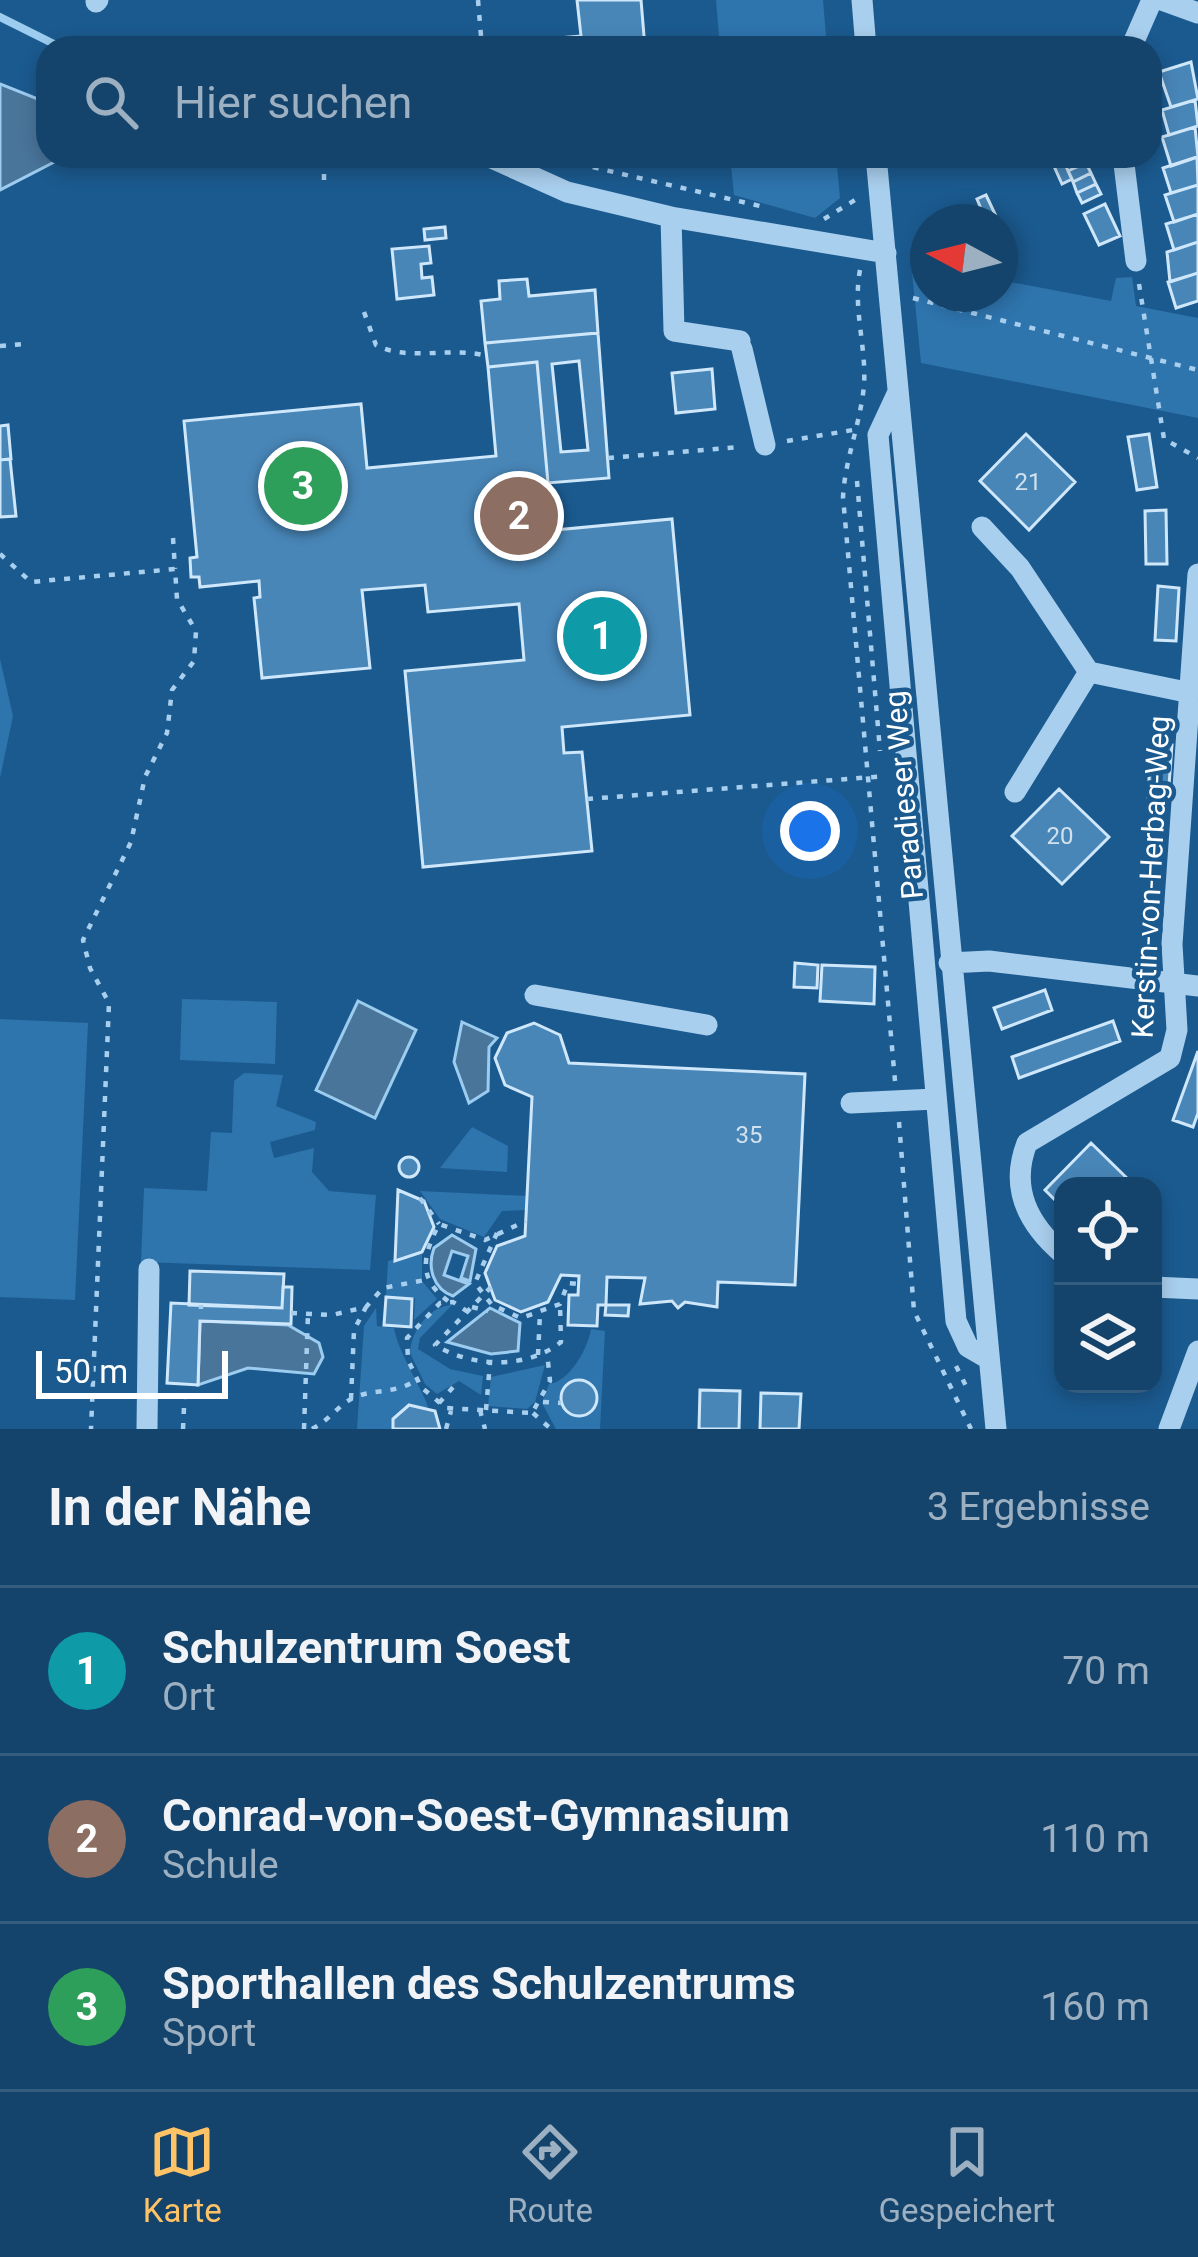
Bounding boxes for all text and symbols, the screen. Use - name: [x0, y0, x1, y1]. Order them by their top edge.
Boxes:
- search box: [36, 36, 1162, 168]
- icon: search: [78, 69, 144, 135]
- text: Hier suchen: [174, 76, 412, 129]
- north arrow: [910, 204, 1018, 312]
- pin: 3: [264, 441, 342, 531]
- house number: 21: [1015, 468, 1041, 496]
- pin: 2: [480, 471, 558, 561]
- pin: 1: [563, 591, 641, 681]
- street label: Paradieser Weg: [877, 689, 930, 901]
- street label: Kerstin-von-Herbag-Weg: [1125, 715, 1176, 1039]
- your location: [780, 801, 840, 861]
- house number: 20: [1047, 822, 1073, 850]
- house number: 35: [736, 1121, 762, 1149]
- map controls: [1054, 1177, 1162, 1393]
- button: locate: [1054, 1177, 1162, 1285]
- button: layers: [1054, 1285, 1162, 1393]
- scale bar: [36, 1345, 228, 1398]
- text: 50 m: [54, 1352, 128, 1391]
- text: In der Nähe: [48, 1478, 311, 1537]
- text: 3 Ergebnisse: [927, 1484, 1150, 1530]
- text: Schulzentrum Soest: [162, 1621, 570, 1674]
- text: 1: [76, 1648, 98, 1694]
- text: 70 m: [1062, 1648, 1150, 1694]
- text: Ort: [162, 1674, 216, 1720]
- text: Conrad-von-Soest-Gymnasium: [162, 1789, 790, 1842]
- text: 2: [76, 1816, 98, 1862]
- text: 110 m: [1040, 1816, 1150, 1862]
- text: Schule: [162, 1842, 279, 1888]
- text: Sporthallen des Schulzentrums: [162, 1957, 796, 2010]
- text: 3: [76, 1984, 98, 2030]
- text: 160 m: [1040, 1984, 1150, 2030]
- text: Sport: [162, 2010, 256, 2056]
- tab: Karte: [143, 2119, 222, 2230]
- tab: Route: [507, 2119, 593, 2230]
- tab: Gespeichert: [878, 2119, 1055, 2230]

